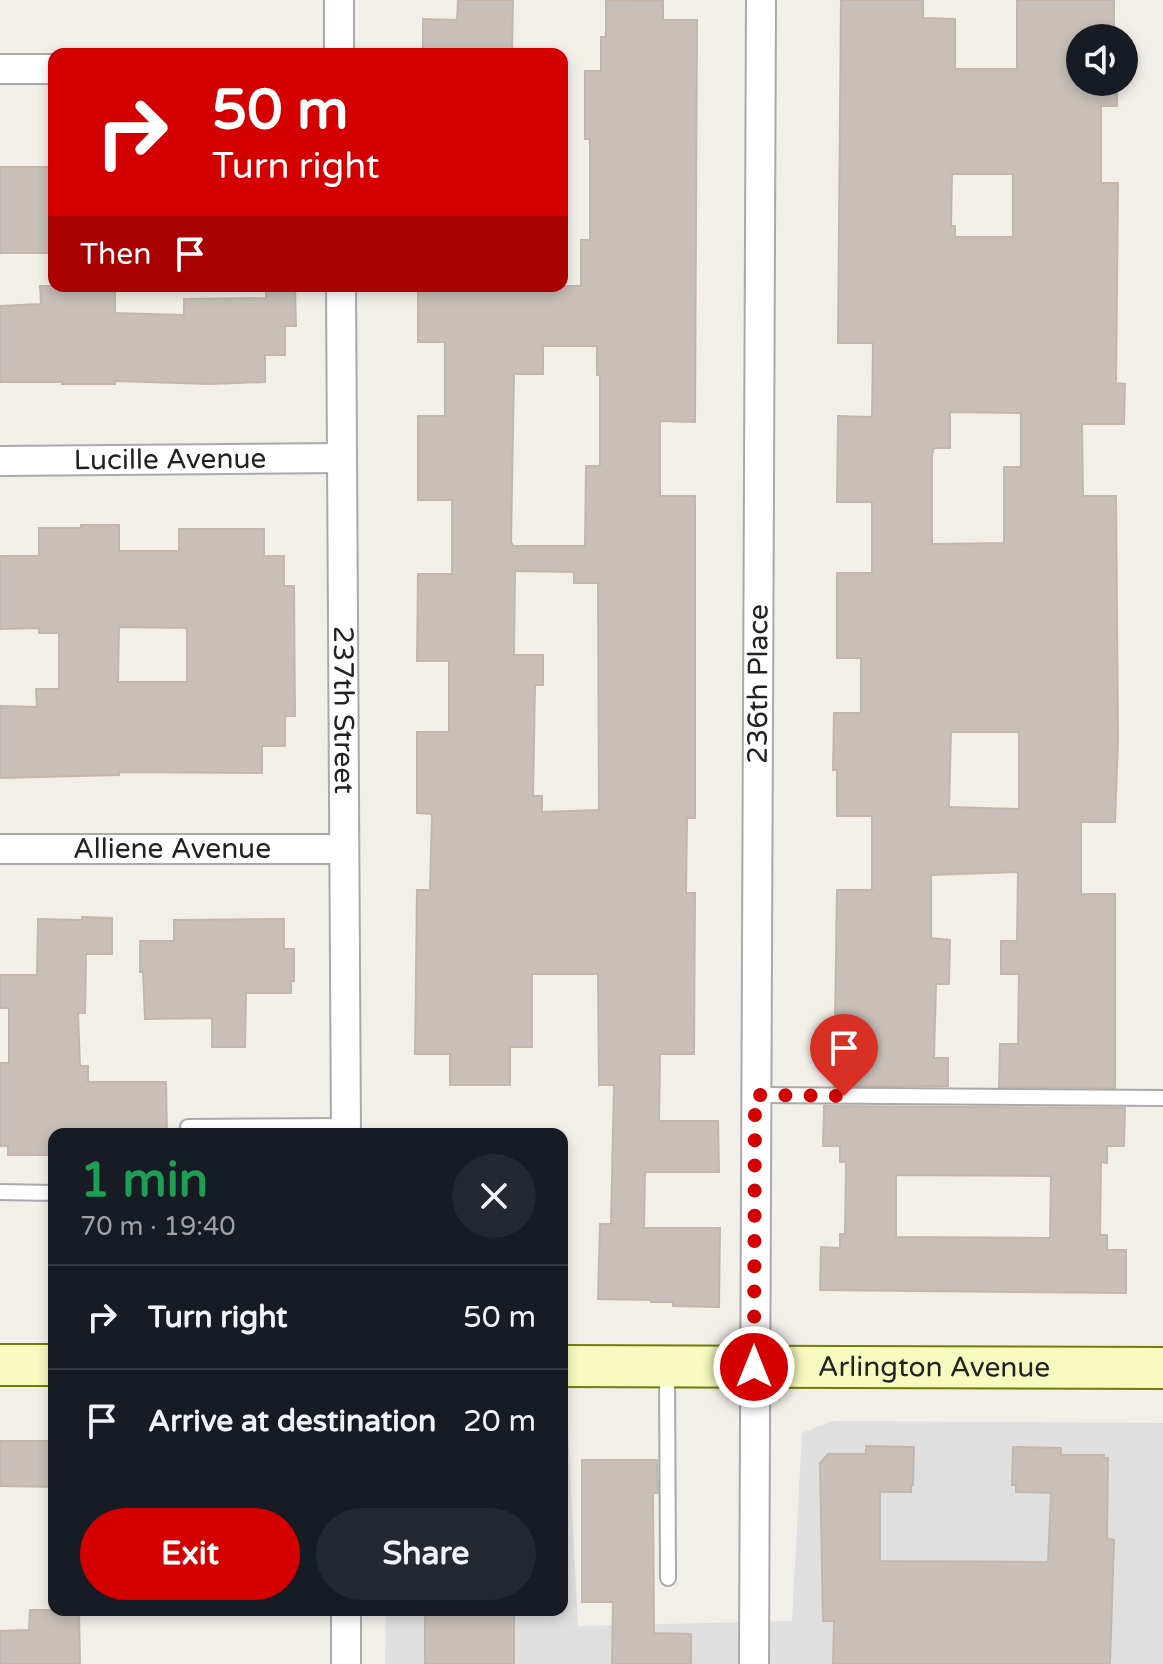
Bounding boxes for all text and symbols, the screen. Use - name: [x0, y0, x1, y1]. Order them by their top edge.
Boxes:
- map controls: [1066, 24, 1138, 96]
- button: sound: [1066, 24, 1138, 96]
- text: 50 m: [212, 77, 348, 144]
- icon: right: [80, 80, 184, 184]
- text: Turn right: [212, 145, 379, 188]
- icon: arrive: [168, 232, 212, 276]
- text: Then: [80, 236, 152, 273]
- street label: Lucille Avenue: [74, 442, 266, 477]
- street label: 236th Place: [741, 604, 775, 764]
- street label: 237th Street: [326, 626, 361, 794]
- street label: Alliene Avenue: [73, 832, 271, 866]
- pin: [810, 1014, 878, 1096]
- icon: arrive: [822, 1026, 866, 1070]
- text: 1 min: [80, 1152, 208, 1210]
- button: close: [452, 1154, 536, 1238]
- text: 70 m · 19:40: [80, 1211, 236, 1242]
- icon: right: [80, 1295, 124, 1339]
- text: Turn right: [148, 1299, 288, 1336]
- text: 50 m: [463, 1299, 536, 1336]
- position arrow: [712, 1325, 796, 1409]
- street label: Arlington Avenue: [818, 1350, 1050, 1385]
- icon: arrive: [80, 1399, 124, 1443]
- text: Arrive at destination: [148, 1403, 436, 1440]
- text: 20 m: [463, 1403, 536, 1440]
- button: Exit: [80, 1508, 300, 1600]
- button: Share: [316, 1508, 536, 1600]

